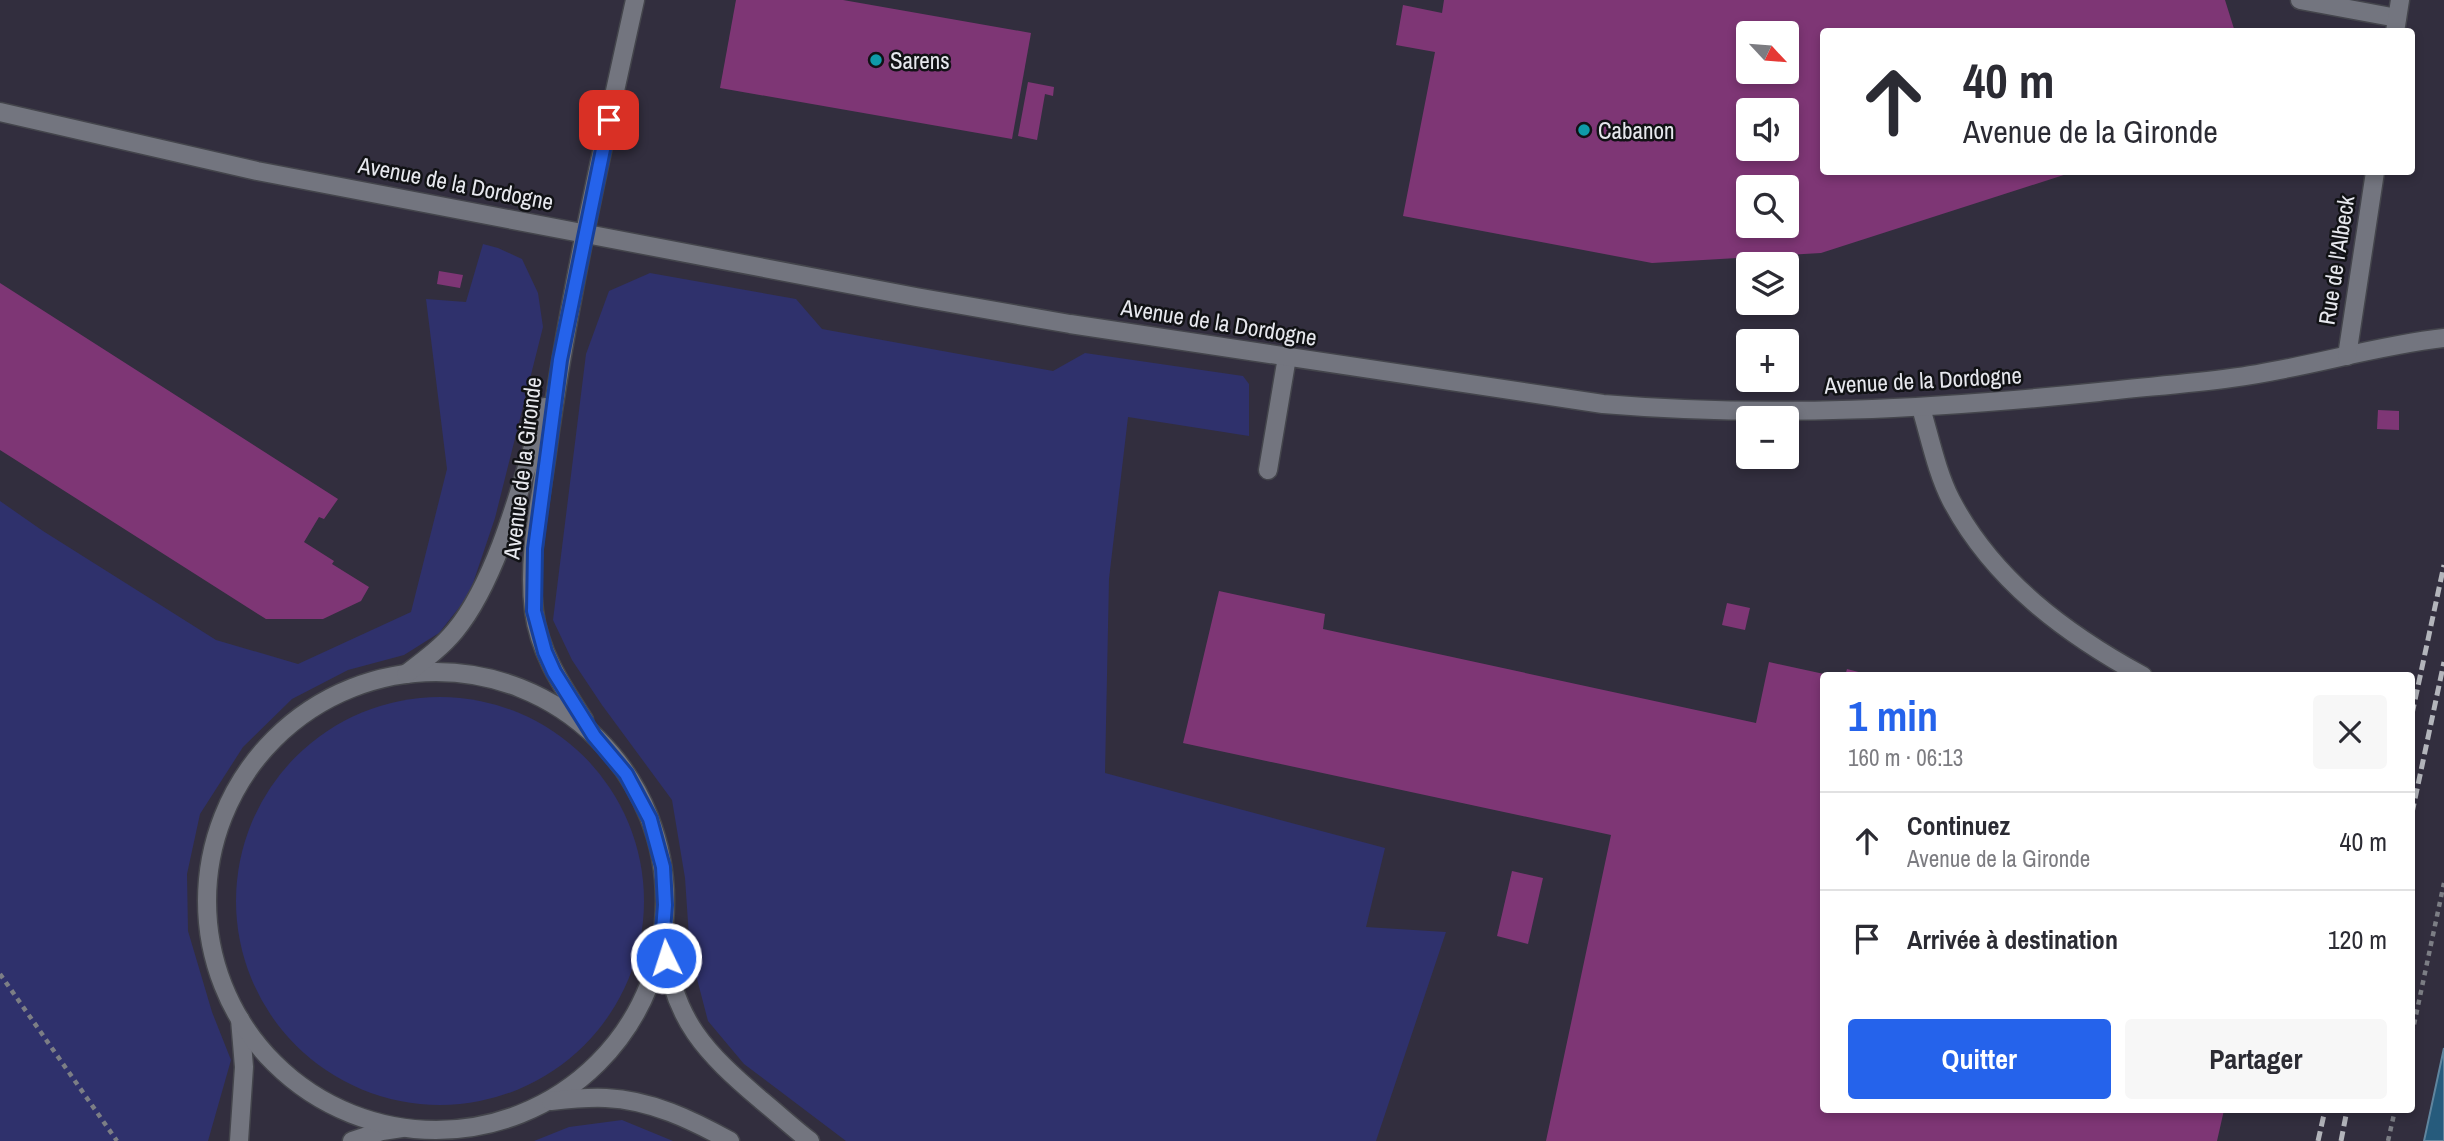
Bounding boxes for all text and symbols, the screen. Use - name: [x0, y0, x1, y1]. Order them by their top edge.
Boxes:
- north arrow: [1736, 21, 1799, 84]
- map controls: [1736, 21, 1799, 469]
- place label: Sarens: [890, 45, 950, 76]
- text: 40 m: [1963, 47, 2055, 113]
- marker: Sarens: [868, 52, 884, 68]
- icon: ahead: [1848, 56, 1939, 147]
- pin: [579, 90, 639, 150]
- button: sound: [1736, 98, 1799, 161]
- icon: arrive: [590, 101, 628, 139]
- text: Avenue de la Gironde: [1963, 110, 2218, 153]
- place label: Cabanon: [1598, 115, 1675, 146]
- marker: Cabanon: [1576, 122, 1592, 138]
- street label: Avenue de la Dordogne: [355, 149, 556, 217]
- button: search: [1736, 175, 1799, 238]
- street label: Rue de l'Albeck: [2310, 193, 2362, 327]
- button: layers: [1736, 252, 1799, 315]
- street label: Avenue de la Dordogne: [1118, 291, 1319, 353]
- button: +: [1736, 329, 1799, 392]
- street label: Avenue de la Dordogne: [1822, 359, 2023, 401]
- street label: Avenue de la Gironde: [495, 375, 549, 562]
- button: −: [1736, 406, 1799, 469]
- text: 1 min: [1848, 688, 1938, 744]
- button: close: [2313, 695, 2387, 769]
- text: 160 m · 06:13: [1848, 742, 1963, 773]
- text: Continuez: [1907, 808, 2010, 843]
- icon: ahead: [1848, 822, 1886, 860]
- text: 40 m: [2340, 824, 2387, 859]
- text: Avenue de la Gironde: [1907, 843, 2090, 874]
- icon: arrive: [1848, 920, 1886, 958]
- position arrow: [629, 921, 703, 995]
- text: Arrivée à destination: [1907, 922, 2118, 957]
- text: 120 m: [2328, 922, 2387, 957]
- button: Quitter: [1848, 1019, 2111, 1099]
- button: Partager: [2125, 1019, 2387, 1099]

